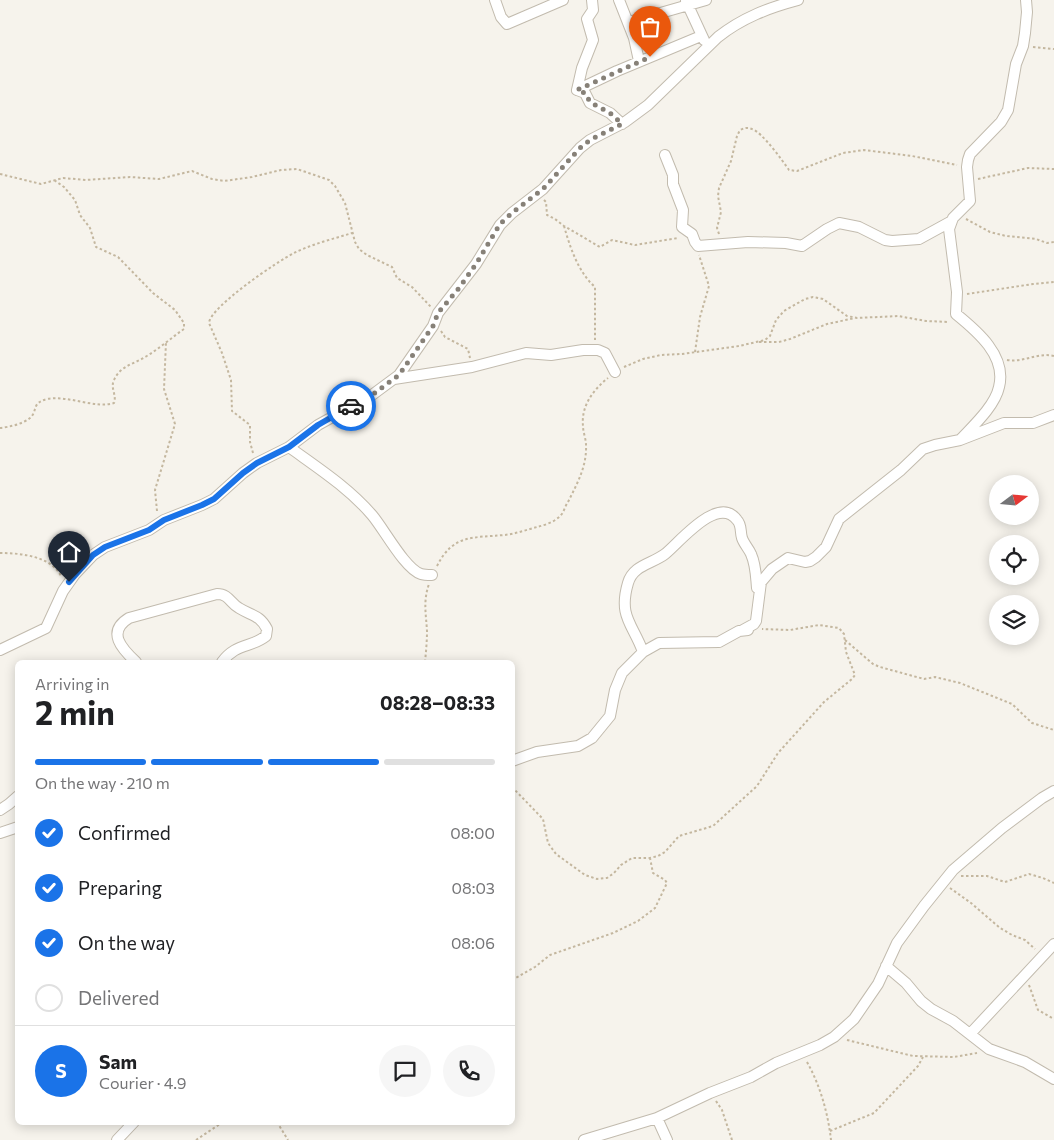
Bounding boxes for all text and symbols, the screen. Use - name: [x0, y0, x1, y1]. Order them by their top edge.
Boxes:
- pin: [629, 6, 671, 57]
- icon: bag: [636, 13, 664, 41]
- courier: [326, 381, 376, 431]
- icon: car: [337, 392, 365, 420]
- north arrow: [989, 475, 1039, 525]
- map controls: [989, 475, 1039, 645]
- pin: [48, 531, 90, 582]
- button: locate: [989, 535, 1039, 585]
- icon: home: [55, 538, 83, 566]
- button: layers: [989, 595, 1039, 645]
- text: Arriving in: [35, 674, 109, 693]
- text: 08:28–08:33: [380, 691, 495, 714]
- text: 2 min: [35, 692, 115, 732]
- text: On the way · 210 m: [35, 773, 170, 792]
- icon: check: [35, 819, 63, 847]
- text: Confirmed: [78, 821, 171, 844]
- text: 08:00: [450, 823, 495, 842]
- icon: check: [35, 874, 63, 902]
- text: Preparing: [78, 876, 162, 899]
- text: 08:03: [452, 878, 495, 897]
- icon: check: [35, 929, 63, 957]
- text: On the way: [78, 931, 175, 954]
- text: 08:06: [451, 933, 495, 952]
- text: Delivered: [78, 986, 159, 1009]
- button: chat: [379, 1045, 431, 1097]
- button: phone: [443, 1045, 495, 1097]
- text: Sam: [99, 1050, 137, 1073]
- text: S: [55, 1059, 67, 1082]
- text: Courier · 4.9: [99, 1073, 186, 1092]

